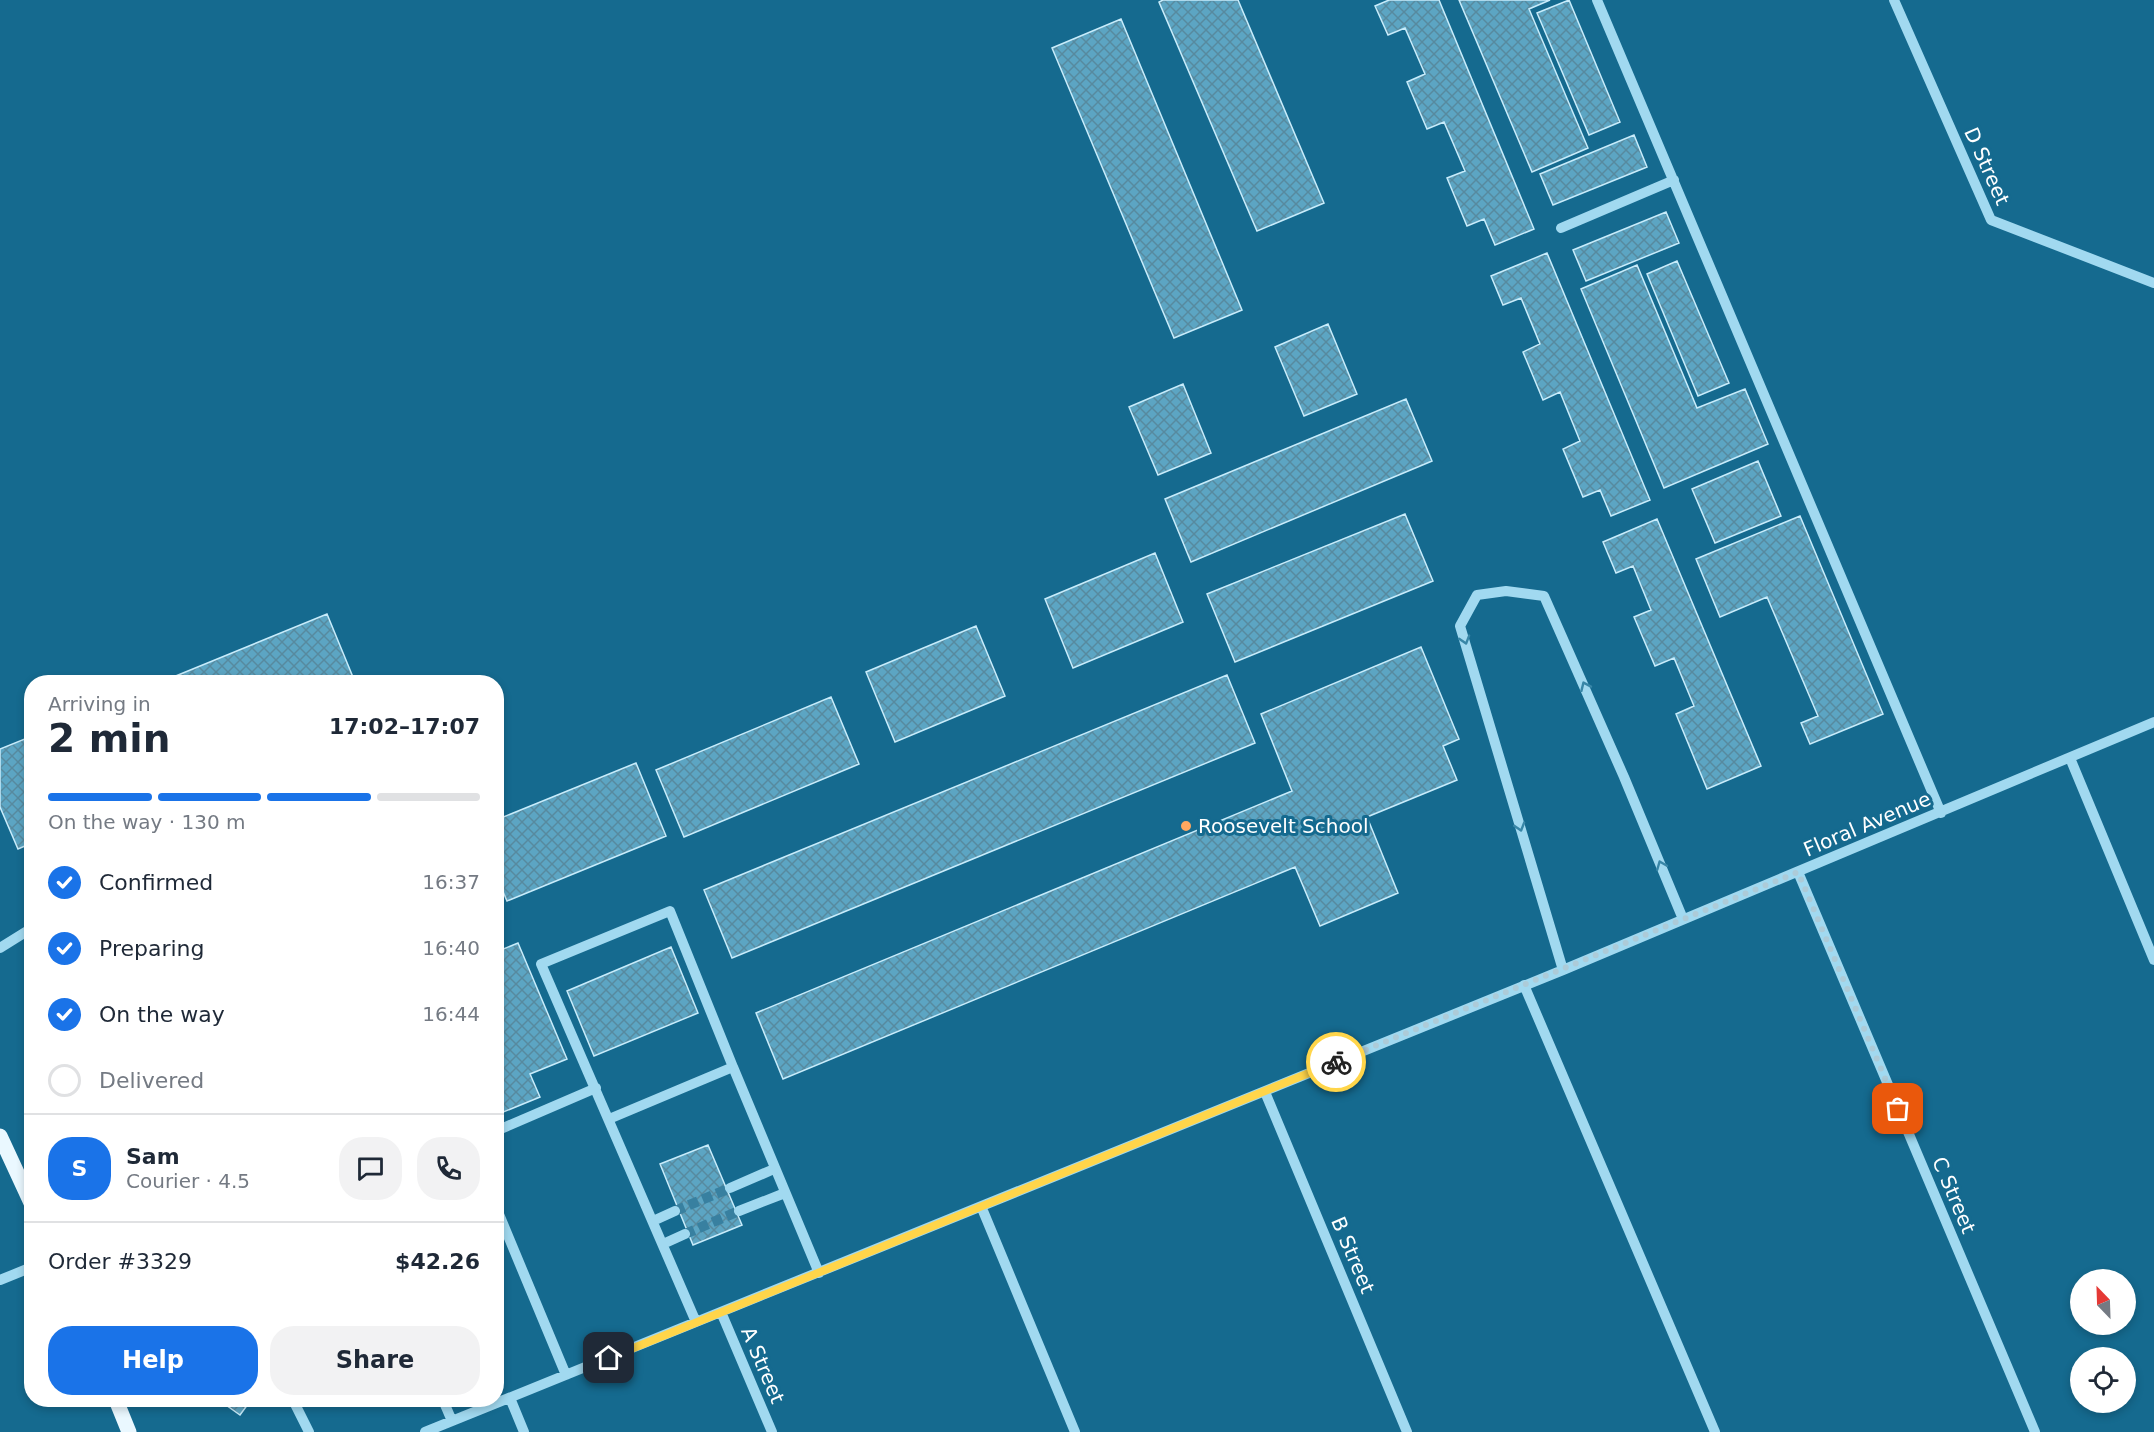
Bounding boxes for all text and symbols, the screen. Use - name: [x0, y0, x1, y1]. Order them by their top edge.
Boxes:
- street label: D Street: [1959, 123, 2015, 209]
- one-way arrow: [1458, 634, 1470, 645]
- one-way arrow: [1580, 681, 1592, 692]
- text: Arriving in: [48, 692, 151, 716]
- text: 17:02–17:07: [329, 714, 480, 739]
- text: 2 min: [48, 716, 170, 761]
- street label: Floral Avenue: [1800, 786, 1934, 862]
- text: On the way · 130 m: [48, 810, 246, 834]
- place label: Roosevelt School: [1198, 814, 1369, 838]
- marker: Roosevelt School: [1179, 819, 1193, 833]
- one-way arrow: [1513, 821, 1525, 832]
- one-way arrow: [1655, 861, 1668, 871]
- icon: check: [48, 866, 81, 899]
- text: Confirmed: [99, 870, 213, 895]
- text: 16:37: [422, 870, 480, 894]
- icon: check: [48, 932, 81, 965]
- text: Preparing: [99, 936, 205, 961]
- text: 16:40: [422, 936, 480, 960]
- icon: check: [48, 998, 81, 1031]
- text: On the way: [99, 1002, 225, 1027]
- text: 16:44: [422, 1002, 480, 1026]
- courier: [1306, 1032, 1366, 1092]
- icon: bike: [1320, 1046, 1353, 1079]
- text: Delivered: [99, 1068, 204, 1093]
- pin: [1872, 1083, 1923, 1134]
- icon: bag: [1881, 1092, 1914, 1125]
- button: chat: [339, 1137, 402, 1200]
- button: phone: [417, 1137, 480, 1200]
- text: Sam: [126, 1144, 180, 1169]
- street label: C Street: [1927, 1153, 1981, 1237]
- text: S: [72, 1156, 87, 1181]
- text: Courier · 4.5: [126, 1169, 250, 1193]
- street label: B Street: [1326, 1213, 1380, 1297]
- text: Order #3329: [48, 1249, 192, 1274]
- text: $42.26: [395, 1249, 480, 1274]
- north arrow: [2070, 1269, 2136, 1335]
- map controls: [2070, 1269, 2136, 1413]
- street label: A Street: [736, 1323, 790, 1407]
- button: Help: [48, 1326, 258, 1395]
- button: Share: [270, 1326, 480, 1395]
- pin: [583, 1332, 634, 1383]
- icon: home: [592, 1341, 625, 1374]
- button: locate: [2070, 1347, 2136, 1413]

